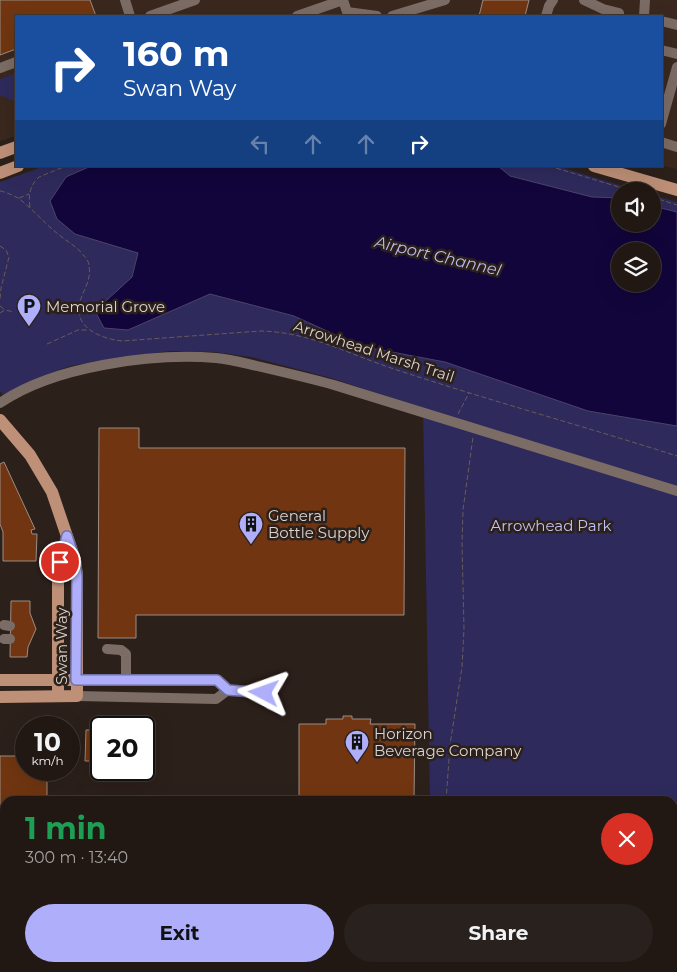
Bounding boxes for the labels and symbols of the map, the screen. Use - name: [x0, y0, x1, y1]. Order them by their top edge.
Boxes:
- water label: Airport Channel: [372, 232, 504, 280]
- parking icon: Memorial Grove: [16, 293, 42, 327]
- place label: Memorial Grove: [46, 297, 165, 316]
- street label: Arrowhead Marsh Trail: [291, 316, 457, 386]
- place label: General Bottle Supply: [268, 506, 370, 542]
- building icon: General Bottle Supply: [238, 511, 264, 545]
- park label: Arrowhead Park: [490, 516, 612, 535]
- pin: [39, 541, 81, 583]
- street label: Swan Way: [52, 606, 71, 685]
- position arrow: [237, 666, 289, 718]
- speed limit sign: 20: [90, 716, 155, 781]
- place label: Horizon Beverage Company: [374, 724, 522, 760]
- building icon: Horizon Beverage Company: [344, 729, 370, 763]

